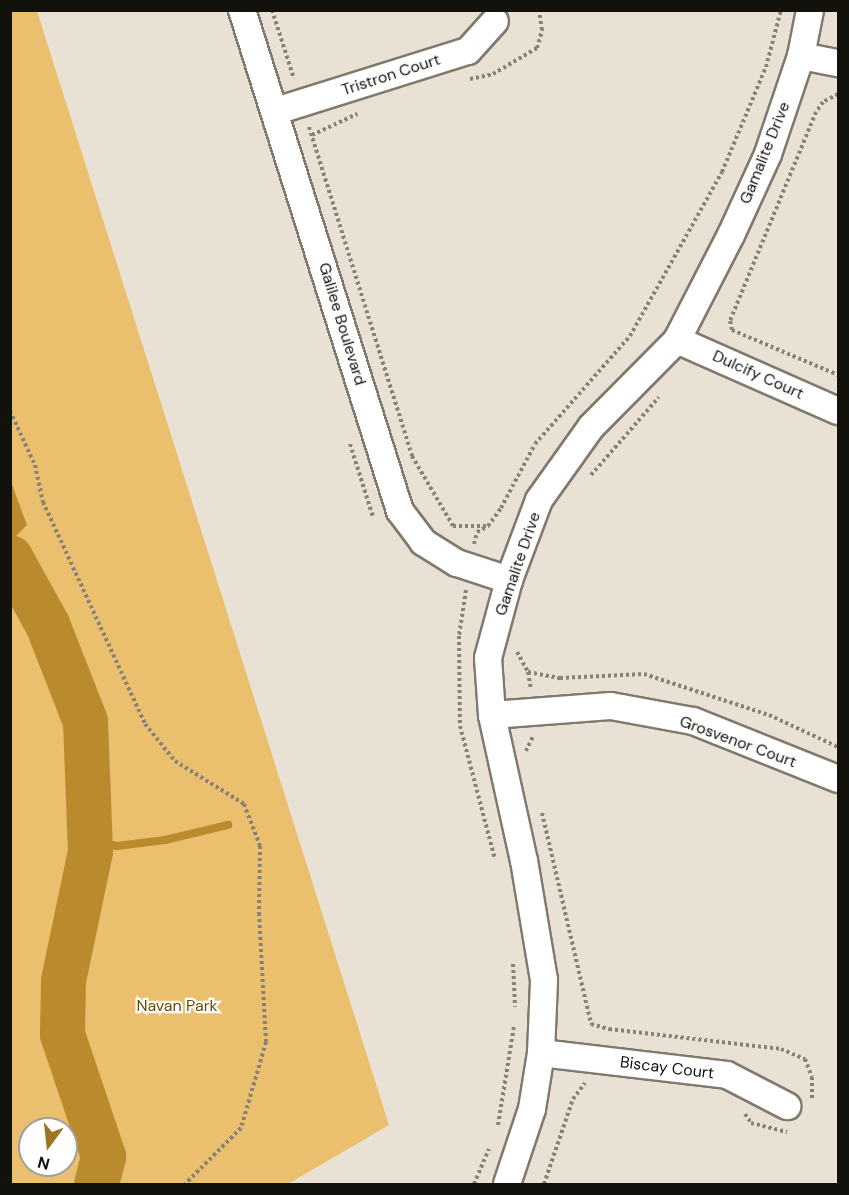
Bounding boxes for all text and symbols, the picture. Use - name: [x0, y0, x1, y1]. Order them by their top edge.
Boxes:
- street label: Tristron Court: [339, 50, 443, 100]
- street label: Gamalite Drive: [736, 99, 794, 207]
- street label: Galilee Boulevard: [314, 260, 370, 388]
- street label: Dulcify Court: [709, 346, 807, 404]
- street label: Gamalite Drive: [491, 510, 545, 618]
- street label: Grosvenor Court: [677, 712, 799, 772]
- park label: Navan Park: [136, 996, 218, 1016]
- street label: Biscay Court: [619, 1053, 715, 1083]
- north arrow: [18, 1117, 78, 1177]
- text: N: [35, 1151, 52, 1175]

